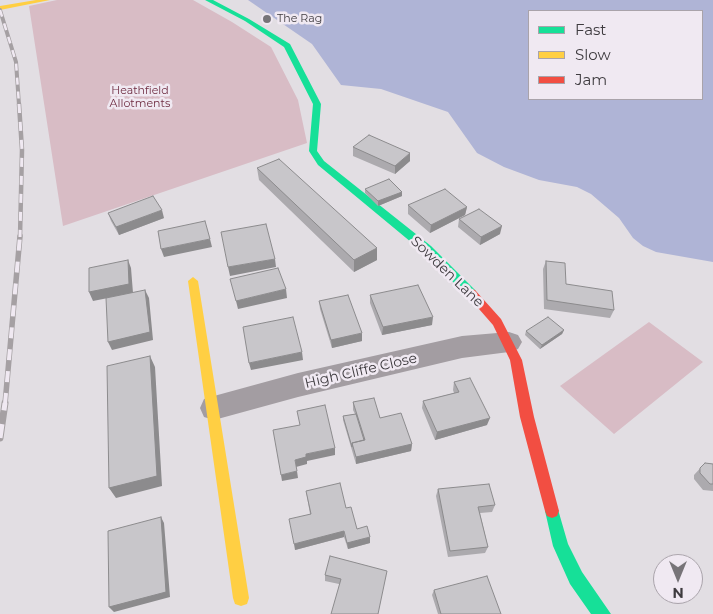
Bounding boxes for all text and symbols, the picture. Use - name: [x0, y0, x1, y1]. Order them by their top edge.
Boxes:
- legend: [528, 10, 703, 100]
- place label: The Rag: [277, 12, 322, 26]
- marker: The Rag: [261, 13, 273, 25]
- text: Fast: [575, 20, 606, 39]
- text: Slow: [575, 45, 611, 64]
- text: Jam: [575, 70, 607, 89]
- park label: Heathfield Allotments: [110, 84, 170, 110]
- street label: Sowden Lane: [407, 233, 487, 311]
- street label: High Cliffe Close: [303, 350, 419, 392]
- north arrow: [653, 554, 703, 604]
- text: N: [672, 584, 684, 602]

